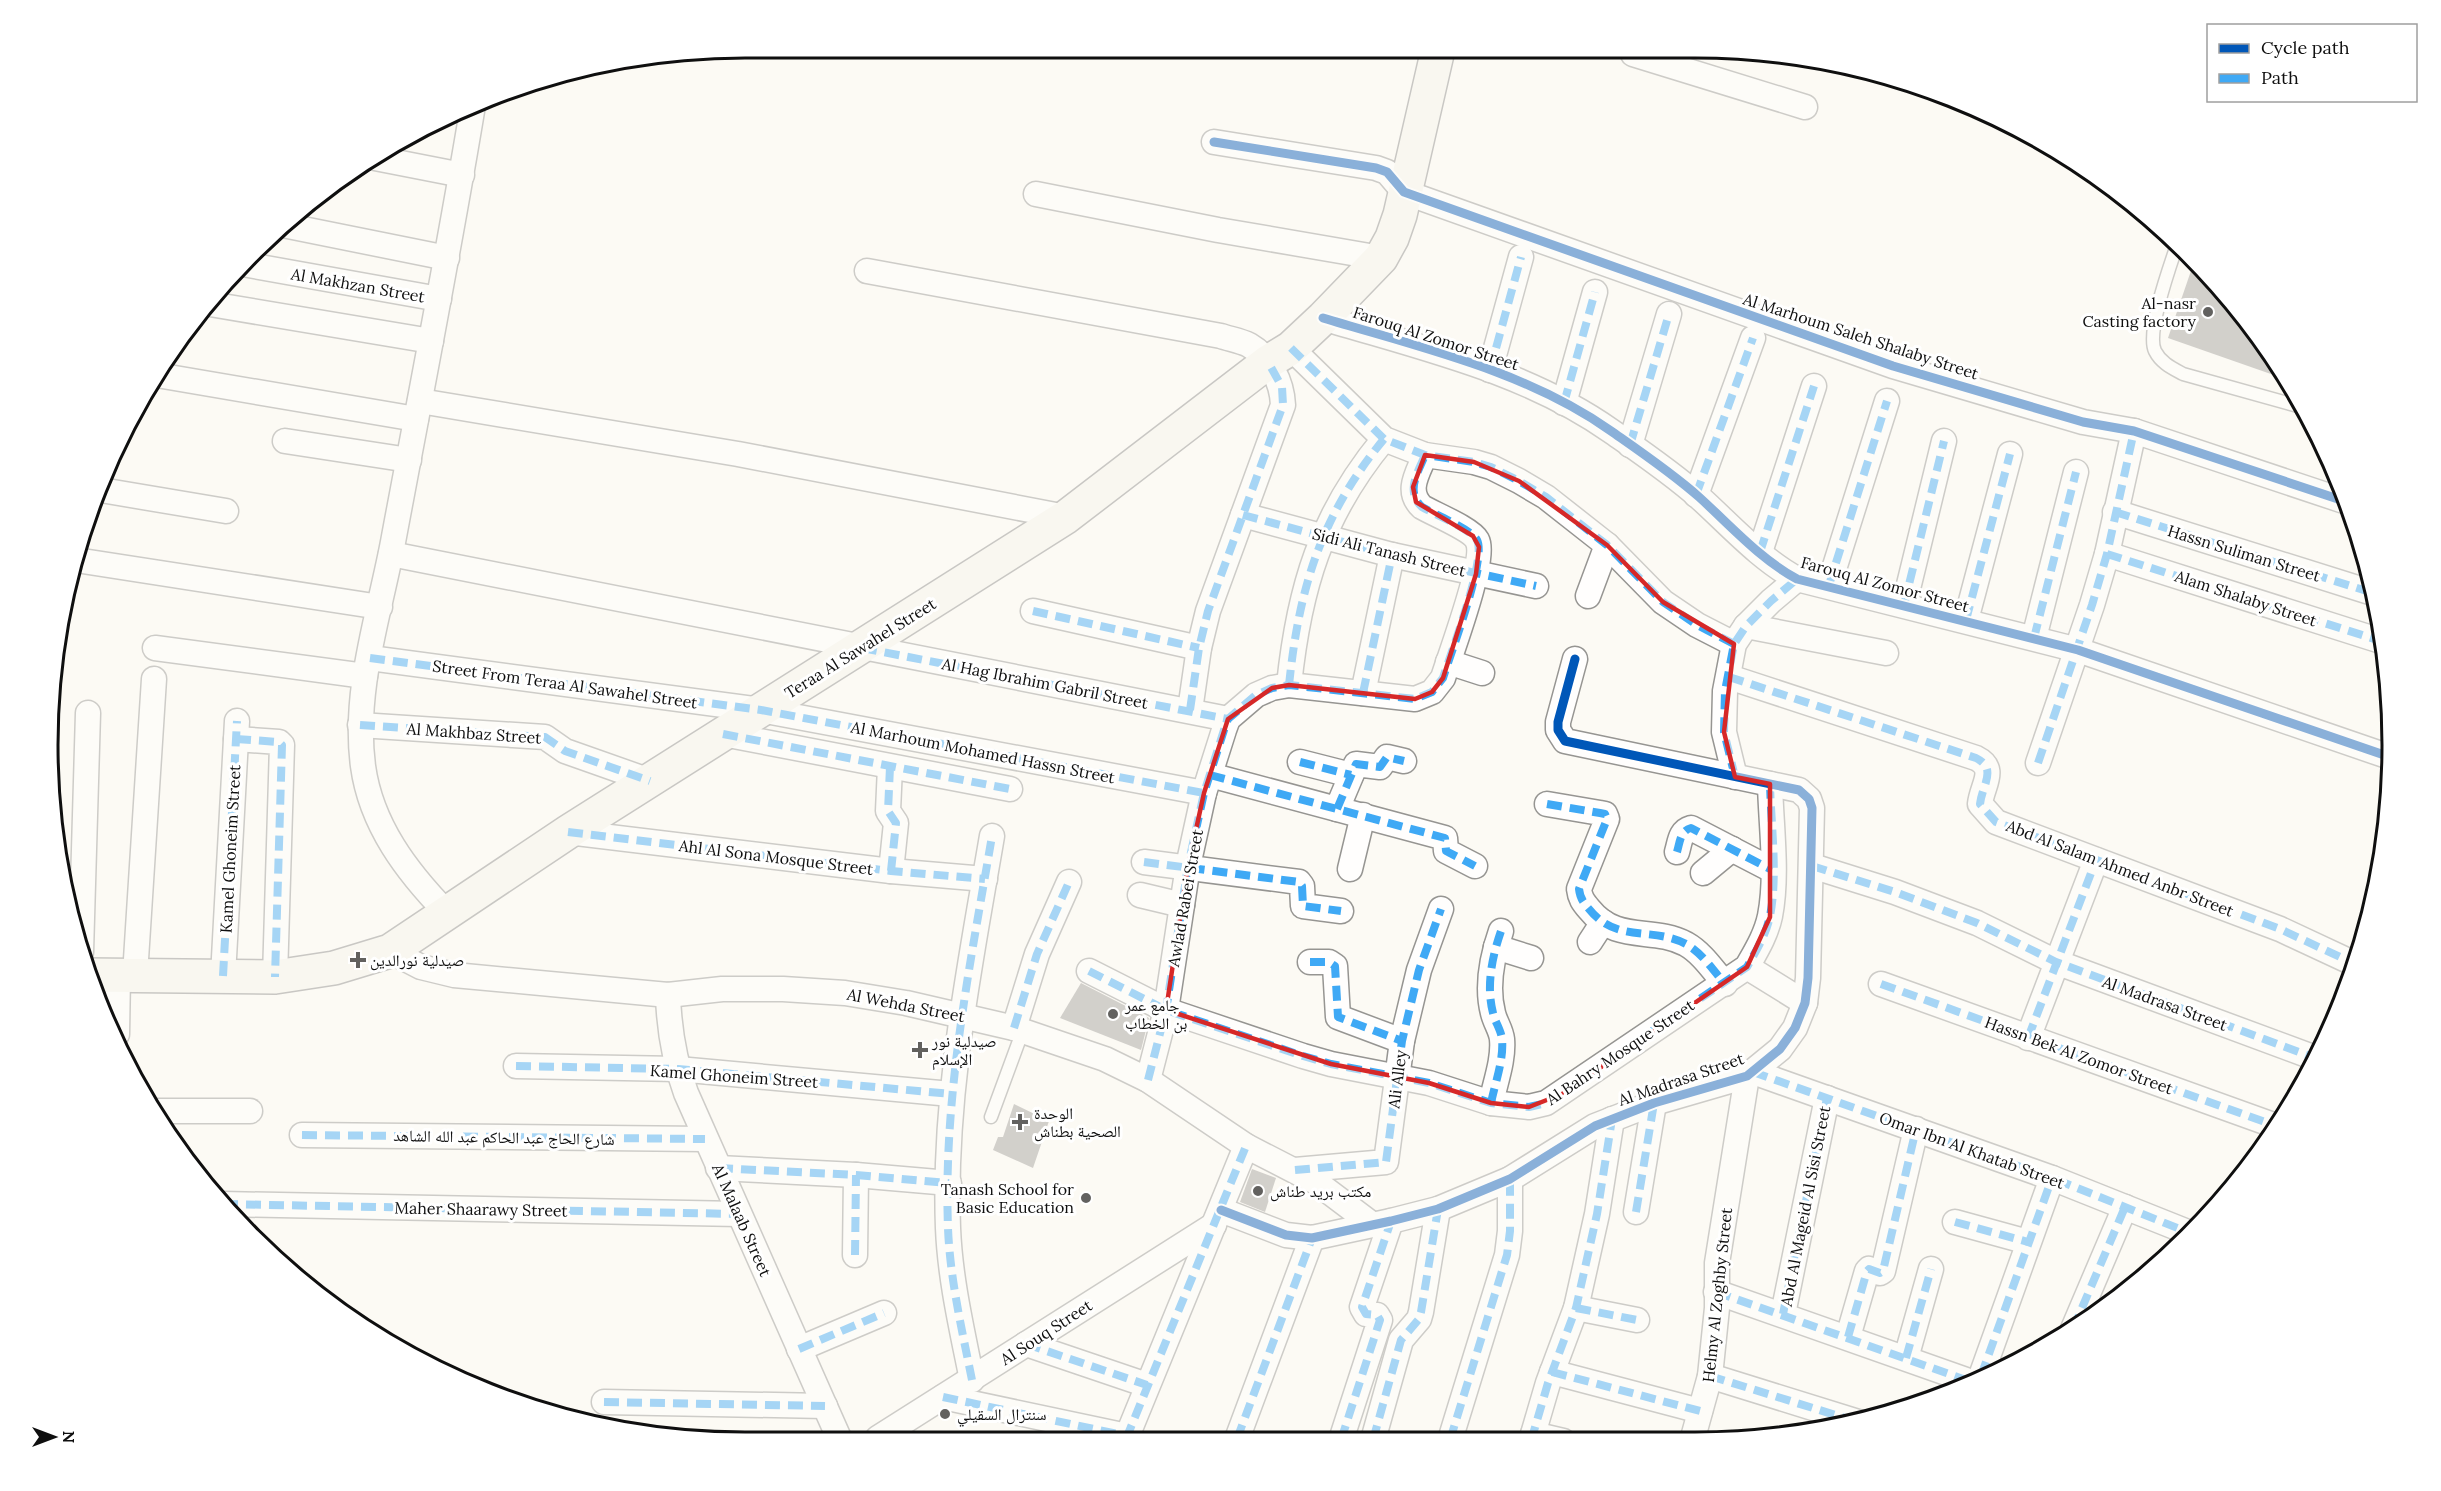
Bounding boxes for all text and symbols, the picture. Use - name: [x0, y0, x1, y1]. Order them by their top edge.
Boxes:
- legend: [2207, 24, 2417, 102]
- text: Cycle path: [2261, 36, 2350, 59]
- text: Path: [2261, 66, 2299, 89]
- street label: Al Makhzan Street: [289, 263, 427, 307]
- street label: Al Marhoum Saleh Shalaby Street: [1740, 288, 1982, 384]
- place label: Al-nasr Casting factory: [2082, 293, 2197, 331]
- street label: Farouq Al Zomor Street: [1350, 302, 1522, 375]
- marker: Al-nasr Casting factory: [2201, 305, 2215, 319]
- street label: Hassn Suliman Street: [2165, 520, 2324, 586]
- street label: Sidi Ali Tanash Street: [1310, 523, 1469, 581]
- street label: Farouq Al Zomor Street: [1799, 552, 1972, 616]
- street label: Alam Shalaby Street: [2172, 565, 2320, 631]
- street label: Teraa Al Sawahel Street: [781, 593, 940, 703]
- street label: Al Hag Ibrahim Gabril Street: [939, 653, 1151, 713]
- street label: Street From Teraa Al Sawahel Street: [431, 655, 700, 713]
- street label: Al Marhoum Mohamed Hassn Street: [848, 716, 1118, 788]
- street label: Al Makhbaz Street: [405, 718, 543, 748]
- street label: Kamel Ghoneim Street: [216, 763, 244, 934]
- street label: Abd Al Salam Ahmed Anbr Street: [2003, 815, 2237, 921]
- street label: Awlad Rabei Street: [1163, 827, 1207, 969]
- street label: Ahl Al Sona Mosque Street: [677, 835, 875, 879]
- place label: صيدلية نورالدين: [370, 950, 464, 971]
- marker: صيدلية نورالدين: [351, 953, 365, 967]
- street label: Al Madrasa Street: [2099, 971, 2231, 1035]
- street label: Al Wehda Street: [844, 984, 967, 1026]
- street label: Al Bahry Mosque Street: [1541, 994, 1699, 1110]
- place label: جامع عمر بن الخطاب: [1124, 995, 1187, 1034]
- marker: جامع عمر بن الخطاب: [1106, 1007, 1120, 1021]
- street label: Hassn Bek Al Zomor Street: [1982, 1012, 2177, 1099]
- place label: صيدلية نور الإسلام: [931, 1031, 997, 1070]
- marker: صيدلية نور الإسلام: [913, 1043, 927, 1057]
- street label: Ali Alley: [1383, 1048, 1411, 1110]
- street label: Al Madrasa Street: [1615, 1048, 1747, 1110]
- street label: Kamel Ghoneim Street: [649, 1060, 820, 1092]
- place label: الوحدة الصحية بطناش: [1034, 1103, 1121, 1142]
- street label: Abd Al Mageid Al Sisi Street: [1776, 1103, 1834, 1309]
- street label: Omar Ibn Al Khatab Street: [1877, 1107, 2068, 1193]
- marker: الوحدة الصحية بطناش: [1011, 1113, 1029, 1131]
- street label: شارع الحاج عبد الحاكم عبد الله الشاهد: [393, 1125, 615, 1150]
- street label: Al Malaab Street: [708, 1160, 776, 1280]
- place label: Tanash School for Basic Education: [941, 1179, 1074, 1217]
- place label: مكتب بريد طناش: [1270, 1181, 1371, 1202]
- marker: مكتب بريد طناش: [1251, 1184, 1265, 1198]
- marker: Tanash School for Basic Education: [1079, 1191, 1093, 1205]
- street label: Maher Shaarawy Street: [394, 1197, 569, 1221]
- street label: Helmy Al Zoghby Street: [1698, 1206, 1736, 1383]
- street label: Al Souq Street: [996, 1294, 1096, 1370]
- place label: سنترال السقيلي: [957, 1404, 1047, 1427]
- north arrow: [24, 1407, 84, 1467]
- marker: سنترال السقيلي: [938, 1407, 952, 1421]
- text: N: [59, 1431, 79, 1443]

